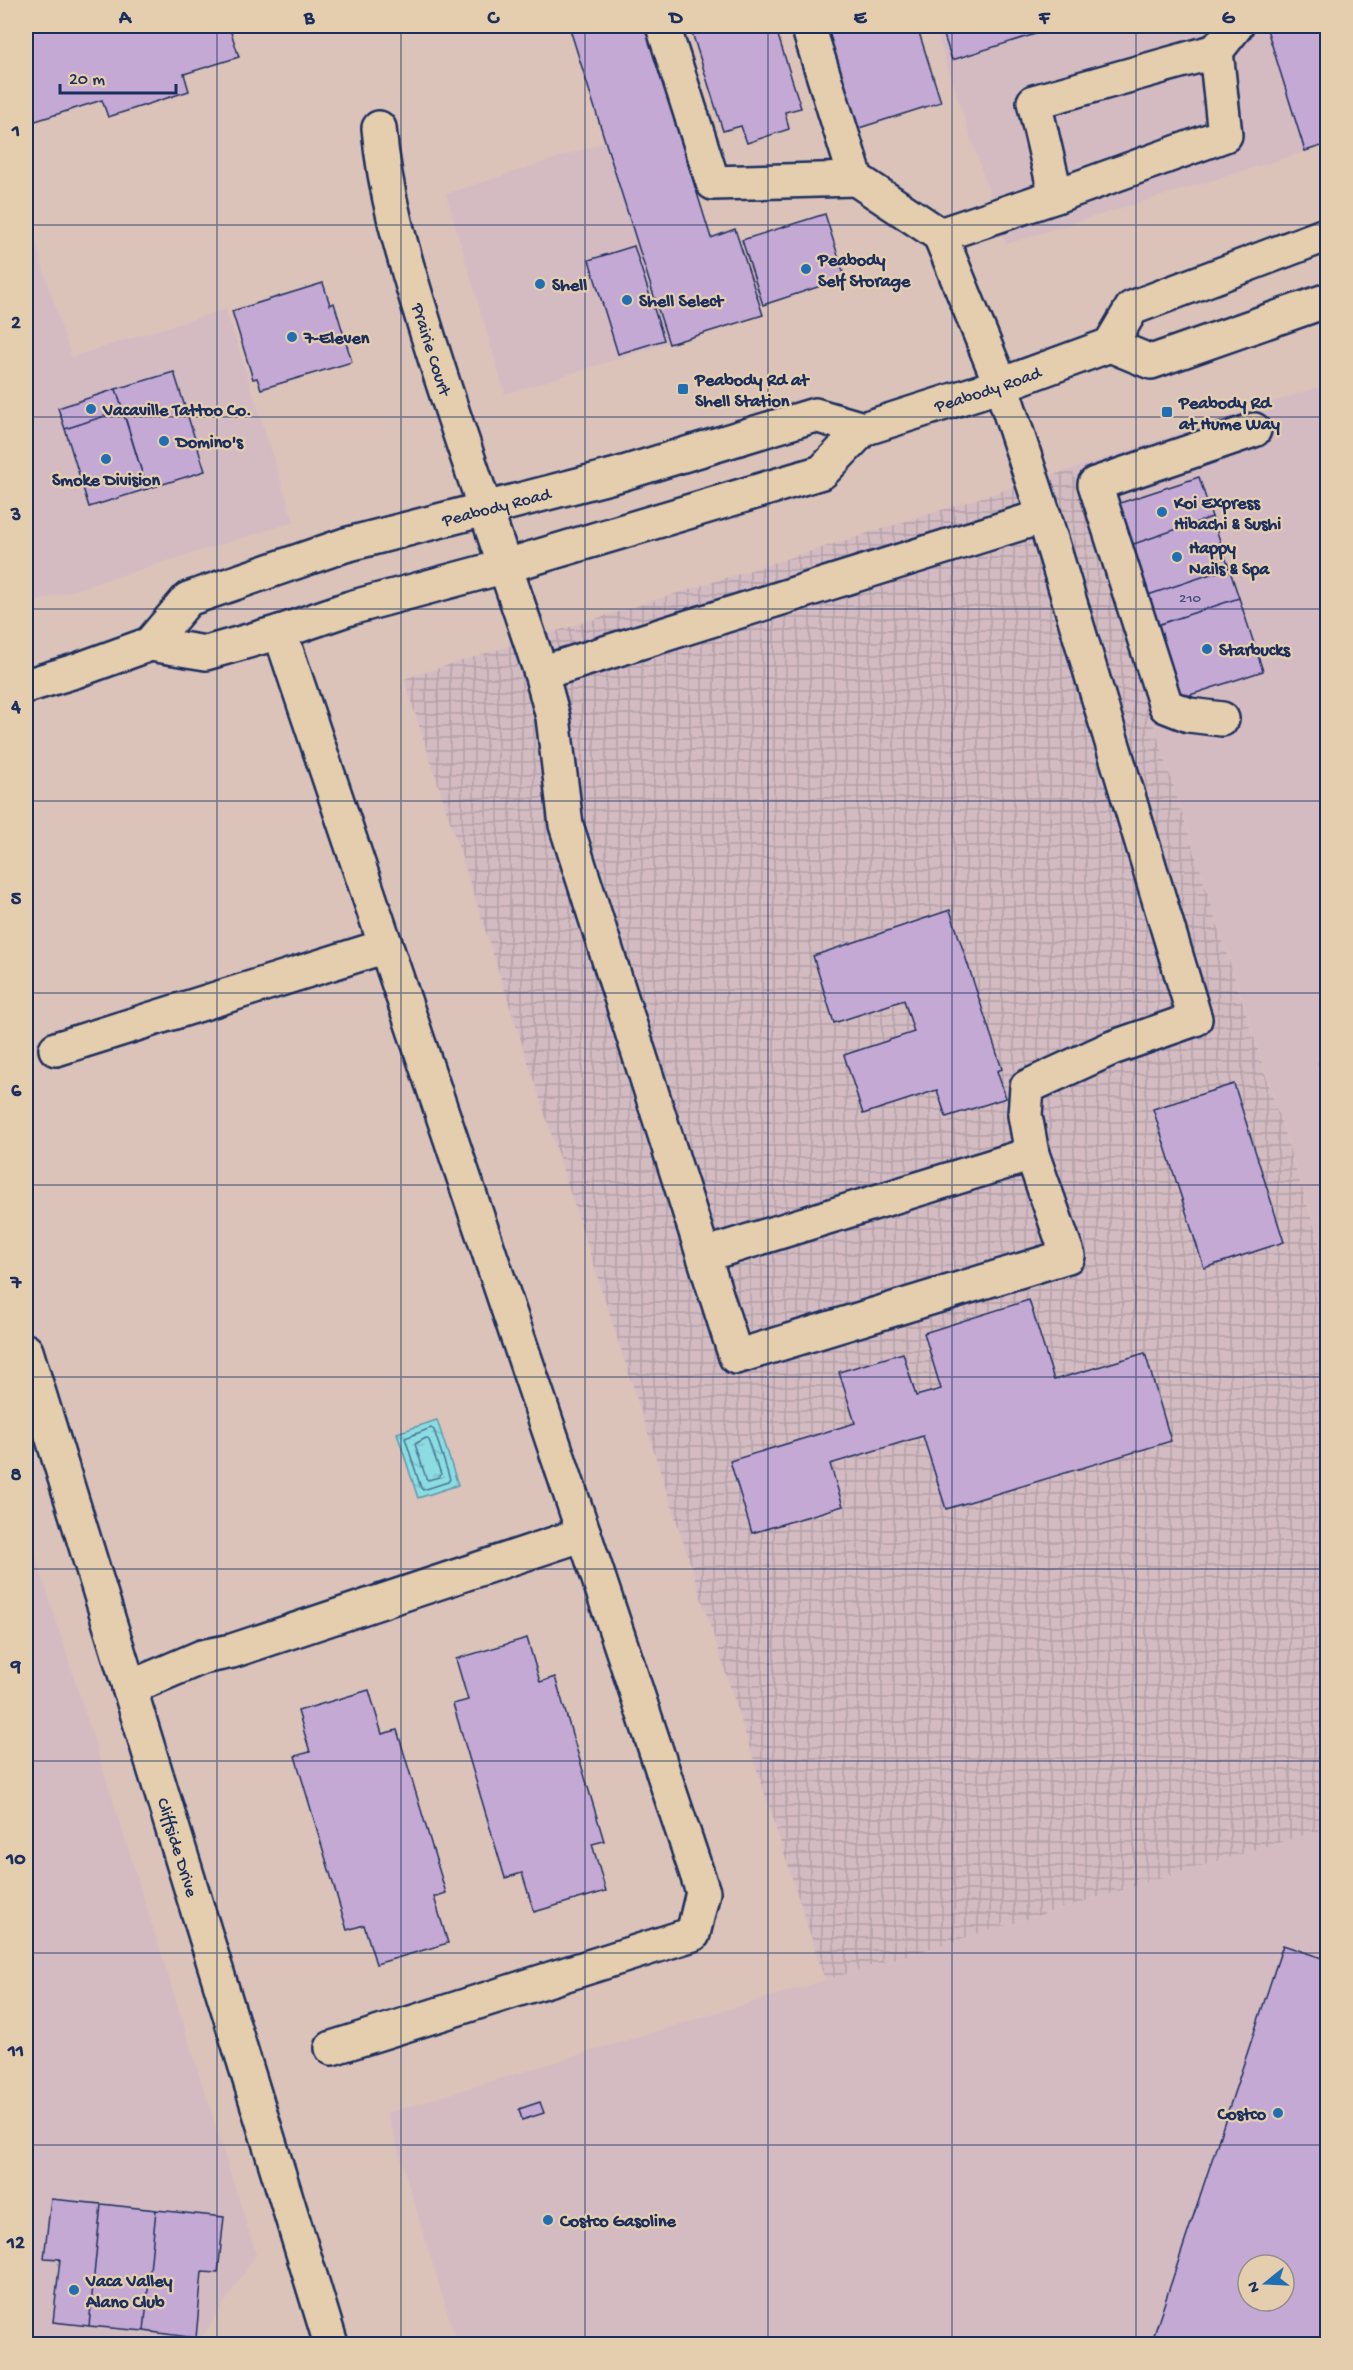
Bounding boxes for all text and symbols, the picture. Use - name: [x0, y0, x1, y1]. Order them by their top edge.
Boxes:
- text: A: [118, 8, 133, 31]
- text: B: [303, 8, 315, 31]
- text: C: [487, 8, 501, 31]
- text: D: [667, 8, 683, 31]
- text: E: [854, 8, 868, 31]
- text: F: [1038, 8, 1051, 31]
- text: G: [1222, 8, 1236, 31]
- scale bar: [60, 57, 176, 95]
- text: 20 m: [69, 70, 105, 91]
- text: 1: [11, 121, 20, 144]
- place label: Peabody Self Storage: [817, 251, 911, 293]
- marker: Peabody Self Storage: [799, 262, 813, 276]
- place label: Shell: [552, 276, 587, 297]
- marker: Shell: [533, 277, 547, 291]
- place label: Shell Select: [639, 292, 725, 313]
- marker: Shell Select: [620, 293, 634, 307]
- street label: Prairie Court: [405, 300, 455, 400]
- text: 2: [11, 313, 21, 336]
- place label: 7-Eleven: [303, 329, 370, 350]
- marker: 7-Eleven: [285, 330, 299, 344]
- street label: Peabody Road: [931, 363, 1046, 419]
- place label: Peabody Rd at Shell Station: [694, 371, 810, 413]
- marker: Peabody Rd at Shell Station: [676, 382, 690, 396]
- place label: Peabody Rd at Hume Way: [1178, 394, 1280, 436]
- place label: Vacaville Tattoo Co.: [102, 401, 252, 422]
- marker: Vacaville Tattoo Co.: [84, 402, 98, 416]
- marker: Peabody Rd at Hume Way: [1160, 405, 1174, 419]
- place label: Domino's: [174, 433, 244, 454]
- marker: Domino's: [157, 434, 171, 448]
- marker: Smoke Division: [99, 452, 113, 466]
- place label: Smoke Division: [52, 471, 160, 492]
- street label: Peabody Road: [439, 484, 555, 533]
- place label: Koi Express Hibachi & Sushi: [1173, 494, 1281, 536]
- text: 3: [10, 505, 21, 528]
- marker: Koi Express Hibachi & Sushi: [1155, 505, 1169, 519]
- place label: Happy Nails & Spa: [1189, 539, 1270, 581]
- marker: Happy Nails & Spa: [1170, 550, 1184, 564]
- house number: 210: [1179, 590, 1201, 608]
- place label: Starbucks: [1219, 641, 1291, 662]
- marker: Starbucks: [1200, 642, 1214, 656]
- text: 4: [10, 697, 21, 720]
- text: 5: [11, 889, 22, 912]
- text: 6: [11, 1081, 22, 1104]
- text: 7: [10, 1273, 23, 1296]
- text: 8: [11, 1465, 22, 1488]
- text: 9: [10, 1657, 21, 1680]
- street label: Cliffside Drive: [151, 1796, 201, 1901]
- text: 10: [5, 1849, 26, 1872]
- text: 11: [7, 2041, 24, 2064]
- place label: Costco: [1216, 2105, 1267, 2126]
- marker: Costco: [1271, 2106, 1285, 2120]
- place label: Costco Gasoline: [559, 2212, 677, 2233]
- marker: Costco Gasoline: [541, 2213, 555, 2227]
- text: 12: [6, 2233, 25, 2256]
- north arrow: [1236, 2253, 1296, 2313]
- place label: Vaca Valley Alano Club: [85, 2272, 173, 2314]
- text: N: [1244, 2278, 1266, 2294]
- marker: Vaca Valley Alano Club: [67, 2283, 81, 2297]

